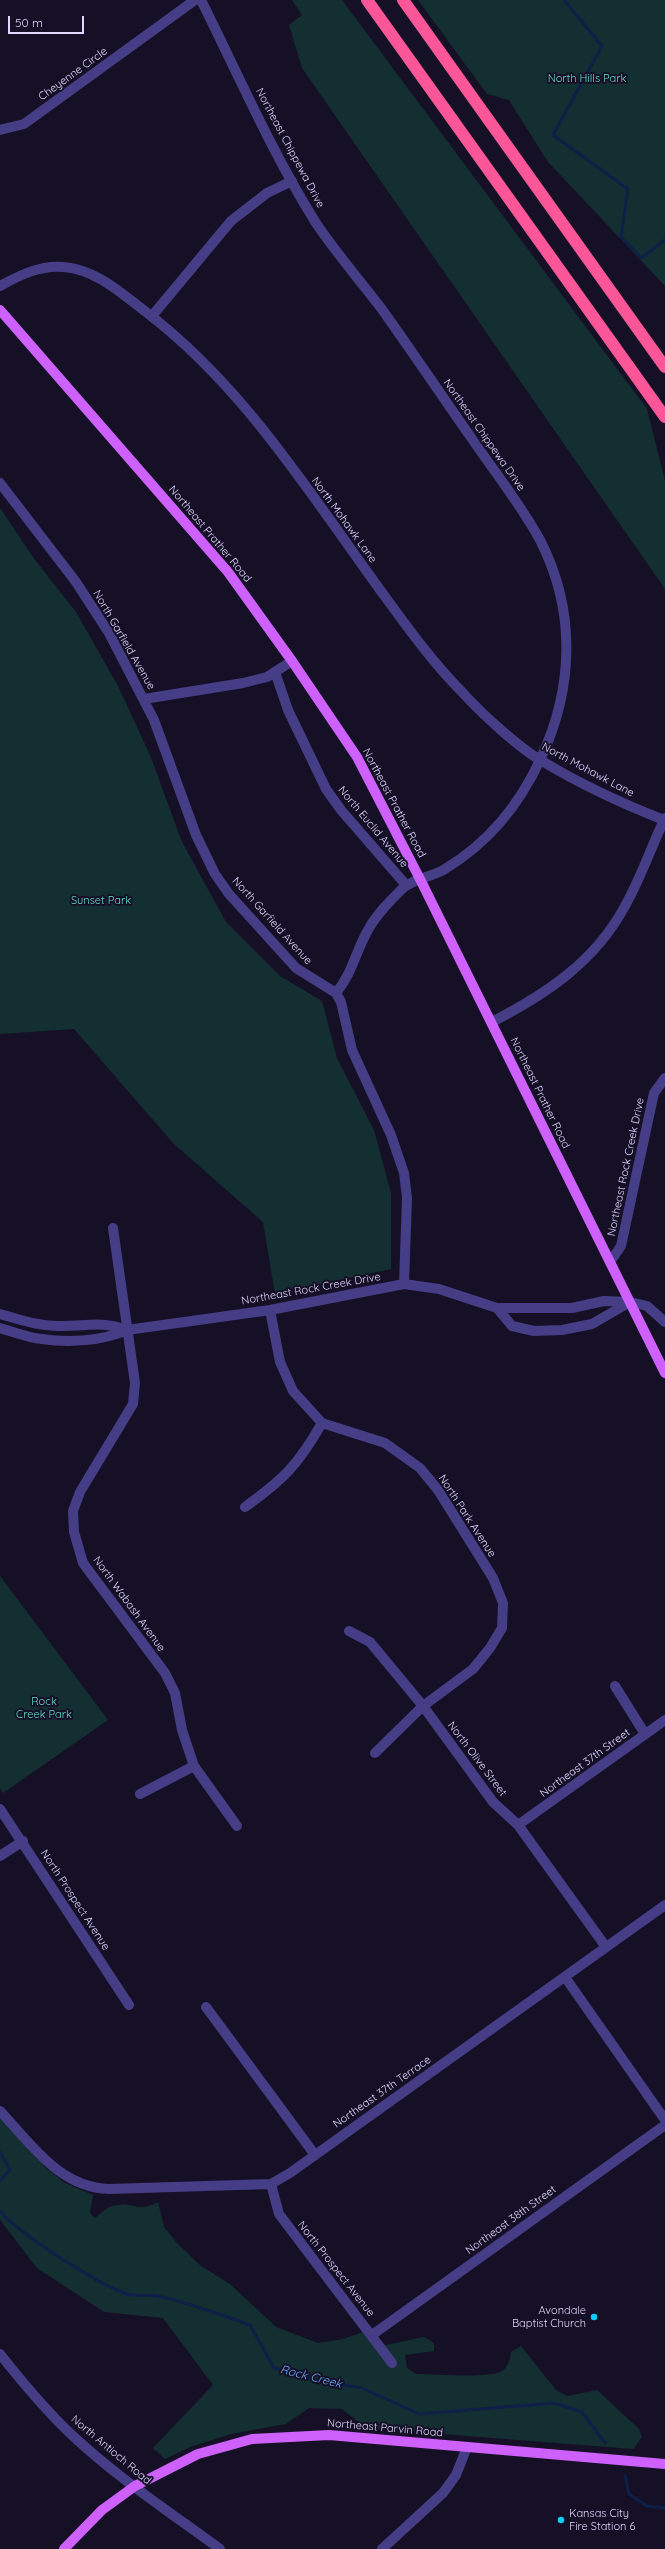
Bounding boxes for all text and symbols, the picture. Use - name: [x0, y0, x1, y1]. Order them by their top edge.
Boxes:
- scale bar: [10, 8, 86, 34]
- text: 50 m: [15, 15, 43, 30]
- street label: Cheyenne Circle: [36, 45, 110, 103]
- park label: North Hills Park: [548, 72, 626, 86]
- street label: Northeast Chippewa Drive: [253, 86, 327, 210]
- street label: Northeast Chippewa Drive: [440, 377, 528, 493]
- street label: North Mohawk Lane: [308, 475, 380, 565]
- street label: Northeast Prather Road: [166, 483, 254, 585]
- street label: North Garfield Avenue: [90, 588, 158, 692]
- street label: North Mohawk Lane: [540, 740, 636, 800]
- street label: Northeast Prather Road: [360, 746, 428, 860]
- street label: North Euclid Avenue: [335, 784, 411, 870]
- street label: North Garfield Avenue: [229, 875, 315, 967]
- park label: Sunset Park: [71, 894, 131, 908]
- street label: Northeast Prather Road: [507, 1035, 573, 1151]
- street label: Northeast Rock Creek Drive: [605, 1097, 647, 1237]
- street label: Northeast Rock Creek Drive: [240, 1270, 382, 1308]
- street label: North Park Avenue: [435, 1472, 499, 1560]
- street label: North Wabash Avenue: [90, 1554, 168, 1654]
- park label: Rock Creek Park: [16, 1695, 72, 1721]
- street label: North Olive Street: [445, 1719, 509, 1799]
- street label: Northeast 37th Street: [537, 1726, 633, 1800]
- street label: North Prospect Avenue: [38, 1847, 112, 1953]
- street label: Northeast 37th Terrace: [330, 2053, 434, 2131]
- street label: Northeast 38th Street: [463, 2183, 559, 2257]
- street label: North Prospect Avenue: [295, 2219, 377, 2319]
- place label: Avondale Baptist Church: [512, 2304, 586, 2330]
- marker: Avondale Baptist Church: [589, 2312, 599, 2322]
- water label: Rock Creek: [279, 2362, 343, 2392]
- street label: North Antioch Road: [68, 2413, 154, 2487]
- street label: Northeast Parvin Road: [326, 2416, 444, 2440]
- place label: Kansas City Fire Station 6: [569, 2507, 635, 2533]
- marker: Kansas City Fire Station 6: [556, 2515, 566, 2525]

